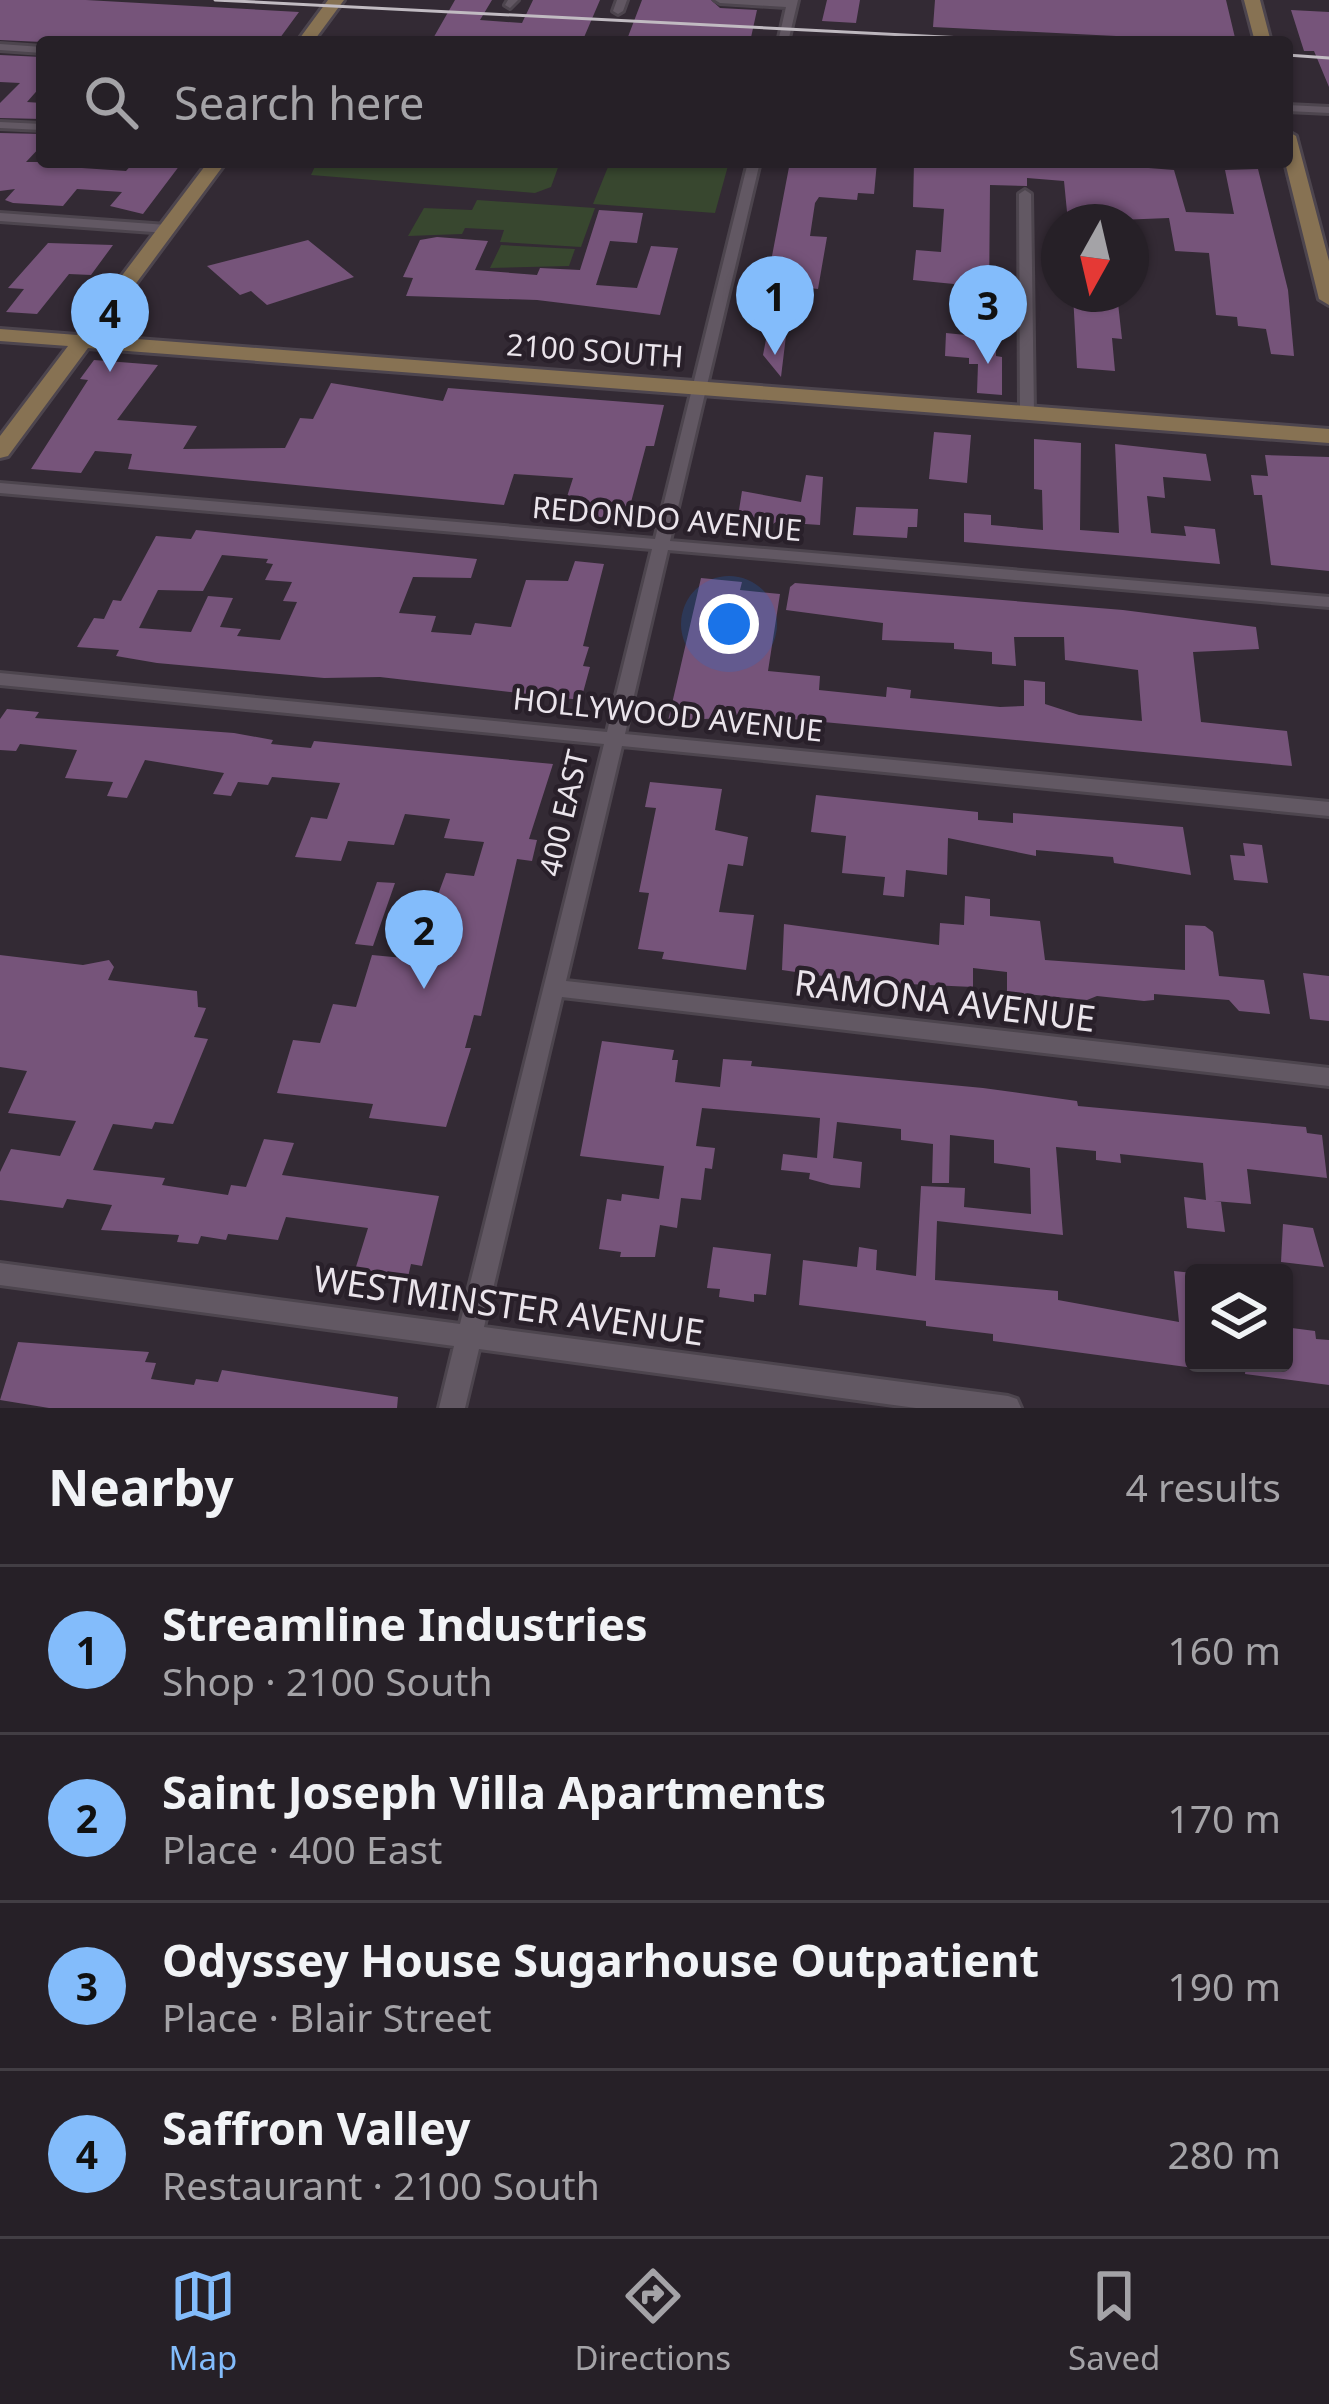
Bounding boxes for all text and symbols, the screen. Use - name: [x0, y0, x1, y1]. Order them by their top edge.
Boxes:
- search box: [36, 36, 1293, 168]
- icon: search: [78, 69, 144, 135]
- text: Search here: [174, 72, 424, 133]
- north arrow: [1041, 204, 1149, 312]
- pin: 1: [736, 256, 814, 355]
- pin: 3: [949, 265, 1027, 364]
- pin: 4: [71, 273, 149, 372]
- street label: 2100 SOUTH: [505, 323, 685, 377]
- street label: REDONDO AVENUE: [530, 486, 804, 550]
- your location: [699, 594, 759, 654]
- street label: HOLLYWOOD AVENUE: [511, 677, 825, 751]
- street label: 400 EAST: [529, 746, 597, 880]
- pin: 2: [385, 890, 463, 989]
- street label: RAMONA AVENUE: [792, 957, 1098, 1043]
- street label: WESTMINSTER AVENUE: [311, 1253, 707, 1357]
- map controls: [1185, 1264, 1293, 1372]
- button: layers: [1185, 1264, 1293, 1372]
- text: Nearby: [48, 1451, 234, 1521]
- text: 4 results: [1126, 1460, 1281, 1513]
- text: Streamline Industries: [162, 1593, 648, 1654]
- text: 1: [76, 1623, 98, 1676]
- text: 160 m: [1167, 1623, 1281, 1676]
- text: Shop · 2100 South: [162, 1654, 493, 1707]
- text: Saint Joseph Villa Apartments: [162, 1761, 826, 1822]
- text: 2: [76, 1791, 98, 1844]
- text: 170 m: [1167, 1791, 1281, 1844]
- text: Place · 400 East: [162, 1822, 442, 1875]
- text: Odyssey House Sugarhouse Outpatient: [162, 1929, 1039, 1990]
- text: 3: [76, 1959, 98, 2012]
- text: 190 m: [1167, 1959, 1281, 2012]
- text: Place · Blair Street: [162, 1990, 491, 2043]
- text: Saffron Valley: [162, 2097, 471, 2158]
- text: 4: [76, 2127, 98, 2180]
- text: 280 m: [1167, 2127, 1281, 2180]
- text: Restaurant · 2100 South: [162, 2158, 600, 2211]
- tab: Map: [169, 2263, 237, 2380]
- tab: Directions: [574, 2263, 731, 2380]
- tab: Saved: [1068, 2263, 1160, 2380]

